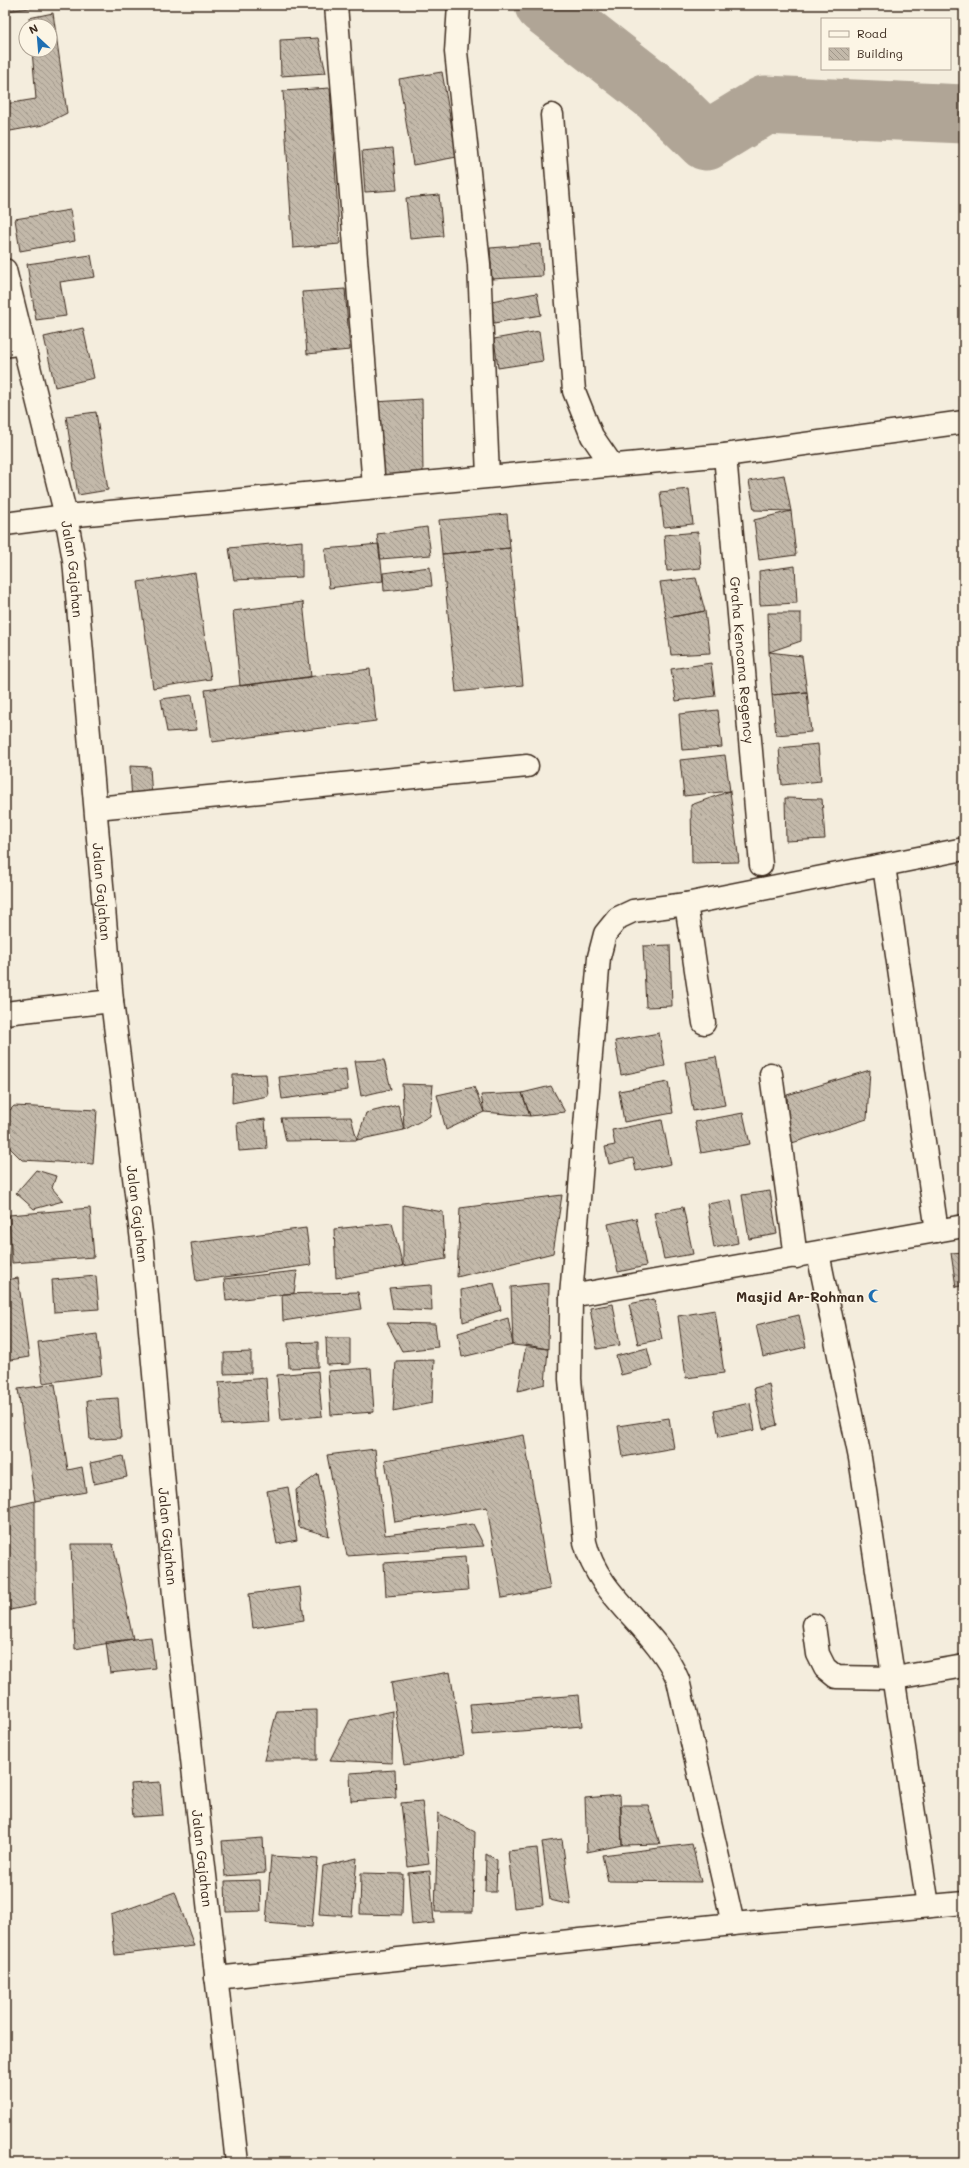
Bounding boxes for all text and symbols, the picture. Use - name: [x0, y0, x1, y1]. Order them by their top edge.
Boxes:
- north arrow: [18, 18, 58, 58]
- legend: [821, 18, 951, 70]
- text: N: [26, 20, 40, 37]
- text: Road: [857, 25, 887, 41]
- text: Building: [857, 45, 903, 61]
- street label: Jalan Gajahan: [57, 519, 88, 618]
- street label: Graha Kencana Regency: [726, 576, 760, 745]
- street label: Jalan Gajahan: [89, 842, 116, 941]
- street label: Jalan Gajahan: [123, 1164, 153, 1263]
- place label: Masjid Ar-Rohman: [736, 1287, 864, 1306]
- mosque icon: Masjid Ar-Rohman: [867, 1288, 883, 1304]
- street label: Jalan Gajahan: [155, 1487, 183, 1586]
- street label: Jalan Gajahan: [188, 1809, 218, 1908]

